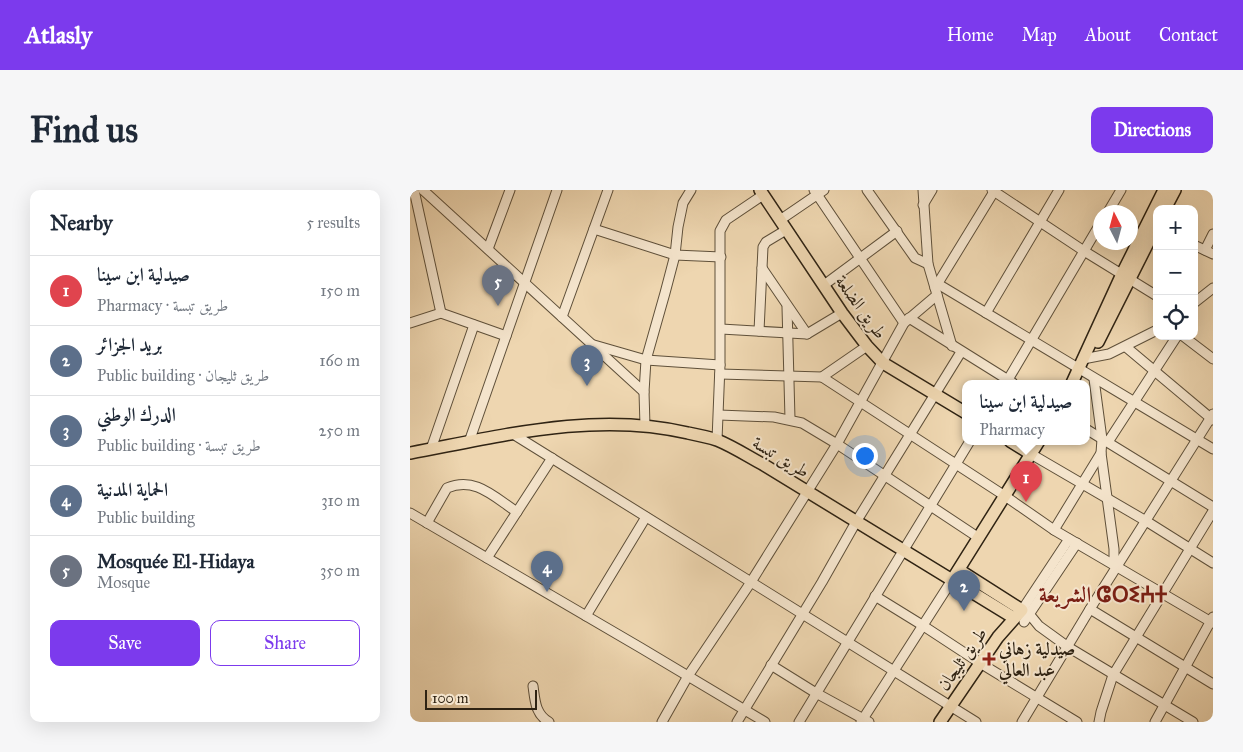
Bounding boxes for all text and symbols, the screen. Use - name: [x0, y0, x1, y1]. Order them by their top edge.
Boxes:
- text: Atlasly: [25, 20, 92, 50]
- text: Home: [947, 24, 994, 46]
- text: Map: [1022, 24, 1057, 46]
- text: About: [1085, 24, 1131, 46]
- text: Contact: [1159, 24, 1218, 46]
- button: Directions: [1091, 107, 1213, 153]
- text: Find us: [30, 109, 138, 152]
- north arrow: [1093, 205, 1138, 250]
- map controls: [1153, 205, 1198, 340]
- button: +: [1153, 205, 1198, 250]
- text: Nearby: [50, 210, 113, 236]
- text: 5 results: [306, 213, 360, 232]
- button: −: [1153, 250, 1198, 295]
- text: صيدلية ابن سينا: [97, 263, 190, 286]
- pin: 5: [482, 265, 514, 306]
- street label: طريق الضلعة: [830, 271, 892, 344]
- text: 1: [63, 281, 69, 300]
- text: 150 m: [320, 281, 360, 300]
- button: locate: [1153, 295, 1198, 340]
- text: Pharmacy · طريق تبسة: [97, 296, 228, 315]
- text: بريد الجزائر: [97, 333, 162, 356]
- pin: 3: [571, 345, 603, 386]
- text: 2: [62, 351, 70, 370]
- text: 160 m: [319, 351, 360, 370]
- text: Public building · طريق ثليجان: [97, 366, 269, 385]
- popup: [962, 380, 1090, 445]
- text: صيدلية ابن سينا: [979, 390, 1073, 413]
- text: الدرك الوطني: [97, 403, 176, 426]
- text: Pharmacy: [979, 420, 1045, 439]
- text: 3: [63, 421, 69, 440]
- text: 250 m: [319, 421, 360, 440]
- street label: طريق تبسة: [748, 431, 814, 483]
- text: Public building · طريق تبسة: [97, 436, 261, 455]
- your location: [852, 443, 878, 469]
- pin: 1: [1010, 461, 1042, 502]
- text: الحماية المدنية: [97, 478, 168, 501]
- text: 4: [62, 491, 70, 510]
- text: 310 m: [321, 491, 360, 510]
- text: Public building: [97, 508, 195, 527]
- text: Mosquée El-Hidaya: [97, 550, 254, 573]
- pin: 4: [531, 551, 563, 592]
- text: 5: [62, 561, 70, 580]
- text: 350 m: [320, 561, 360, 580]
- pin: 2: [948, 570, 980, 611]
- text: Mosque: [97, 573, 150, 592]
- district label: الشريعة ⵛⵔⵉⵄⵜ: [1039, 581, 1167, 609]
- button: Save: [50, 620, 200, 666]
- button: Share: [210, 620, 360, 666]
- street label: طريق ثليجان: [932, 623, 993, 695]
- place label: صيدلية زهاني عبد العالي: [998, 638, 1075, 685]
- marker: صيدلية زهاني عبد العالي: [983, 653, 995, 665]
- scale bar: [425, 687, 538, 710]
- text: 100 m: [432, 690, 469, 707]

